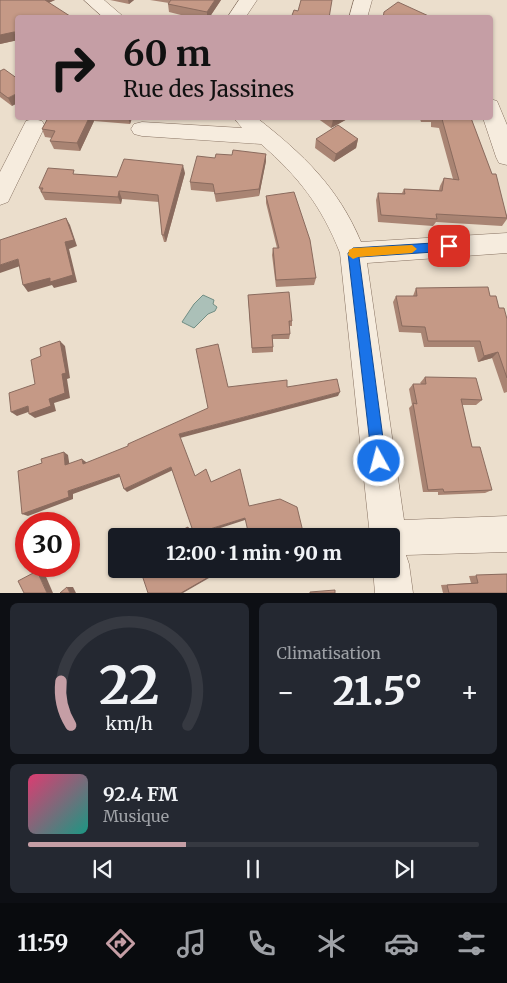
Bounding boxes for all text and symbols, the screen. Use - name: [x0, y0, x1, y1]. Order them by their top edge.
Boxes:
- text: 60 m: [123, 32, 211, 76]
- icon: right: [40, 35, 105, 100]
- text: Rue des Jassines: [123, 75, 294, 103]
- pin: [428, 225, 470, 267]
- icon: arrive: [435, 232, 463, 260]
- position arrow: [352, 434, 404, 486]
- speed limit sign: 30: [15, 512, 80, 577]
- text: 12:00 · 1 min · 90 m: [166, 541, 342, 565]
- text: Climatisation: [277, 643, 381, 663]
- text: 22: [99, 653, 160, 718]
- text: 21.5°: [333, 668, 423, 715]
- text: −: [277, 674, 295, 710]
- text: +: [460, 674, 479, 710]
- text: km/h: [106, 712, 153, 735]
- text: 92.4 FM: [103, 782, 178, 806]
- text: Musique: [103, 806, 169, 826]
- icon: previous: [89, 855, 117, 883]
- icon: pause: [239, 855, 267, 883]
- icon: next: [390, 855, 418, 883]
- icon: directions: [103, 926, 138, 961]
- icon: music: [174, 926, 209, 961]
- icon: phone: [244, 926, 279, 961]
- icon: climate: [314, 926, 349, 961]
- icon: car: [384, 926, 419, 961]
- icon: filters: [454, 926, 489, 961]
- text: 11:59: [18, 929, 68, 957]

